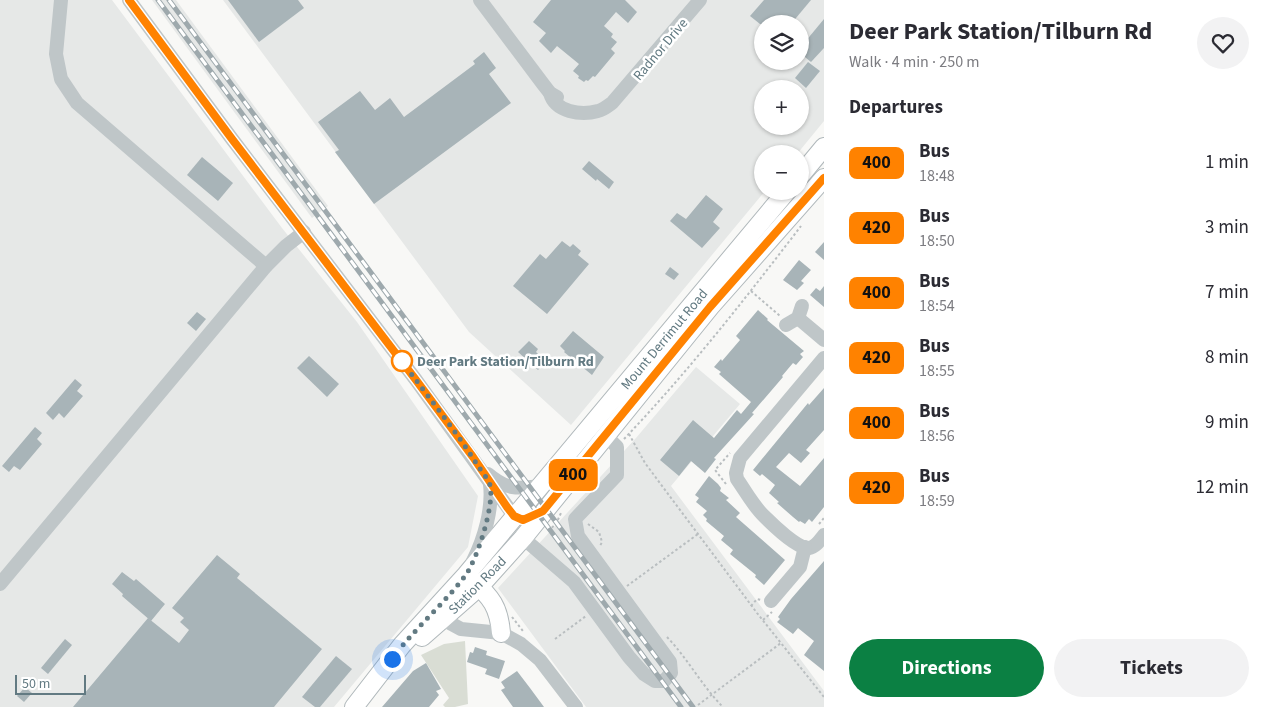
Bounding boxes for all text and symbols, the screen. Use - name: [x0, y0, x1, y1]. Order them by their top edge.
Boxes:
- street label: Radnor Drive: [629, 14, 693, 85]
- text: Deer Park Station/Tilburn Rd: [849, 14, 1152, 49]
- map controls: [754, 15, 809, 200]
- button: layers: [754, 15, 809, 70]
- button: heart: [1197, 17, 1249, 69]
- text: Walk · 4 min · 250 m: [849, 51, 980, 73]
- button: +: [754, 80, 809, 135]
- text: Departures: [849, 94, 943, 121]
- text: Bus: [919, 138, 950, 165]
- button: −: [754, 145, 809, 200]
- text: 1 min: [1205, 149, 1249, 176]
- text: 400: [862, 150, 891, 175]
- text: 18:48: [919, 165, 955, 187]
- text: Bus: [919, 203, 950, 230]
- text: 3 min: [1205, 214, 1249, 241]
- text: 420: [862, 215, 891, 240]
- text: 18:50: [919, 230, 955, 252]
- text: Bus: [919, 268, 950, 295]
- text: 7 min: [1205, 279, 1249, 306]
- text: 400: [862, 280, 891, 305]
- street label: Mount Derrimut Road: [617, 285, 713, 394]
- text: 18:54: [919, 295, 955, 317]
- text: Bus: [919, 333, 950, 360]
- text: 8 min: [1205, 344, 1249, 371]
- text: 420: [862, 345, 891, 370]
- marker: Deer Park Station/Tilburn Rd: [391, 350, 413, 372]
- place label: Deer Park Station/Tilburn Rd: [417, 352, 594, 372]
- text: 18:55: [919, 360, 955, 382]
- text: Bus: [919, 398, 950, 425]
- text: 9 min: [1205, 409, 1249, 436]
- text: 400: [862, 410, 891, 435]
- text: 18:56: [919, 425, 955, 447]
- line badge: 400: [544, 459, 602, 491]
- text: 400: [559, 462, 587, 487]
- text: Bus: [919, 463, 950, 490]
- text: 12 min: [1195, 474, 1249, 501]
- text: 420: [862, 475, 891, 500]
- text: 18:59: [919, 490, 955, 512]
- street label: Station Road: [444, 552, 511, 619]
- button: Directions: [849, 639, 1044, 697]
- button: Tickets: [1054, 639, 1249, 697]
- your location: [380, 647, 405, 672]
- scale bar: [15, 672, 86, 695]
- text: 50 m: [22, 674, 50, 694]

